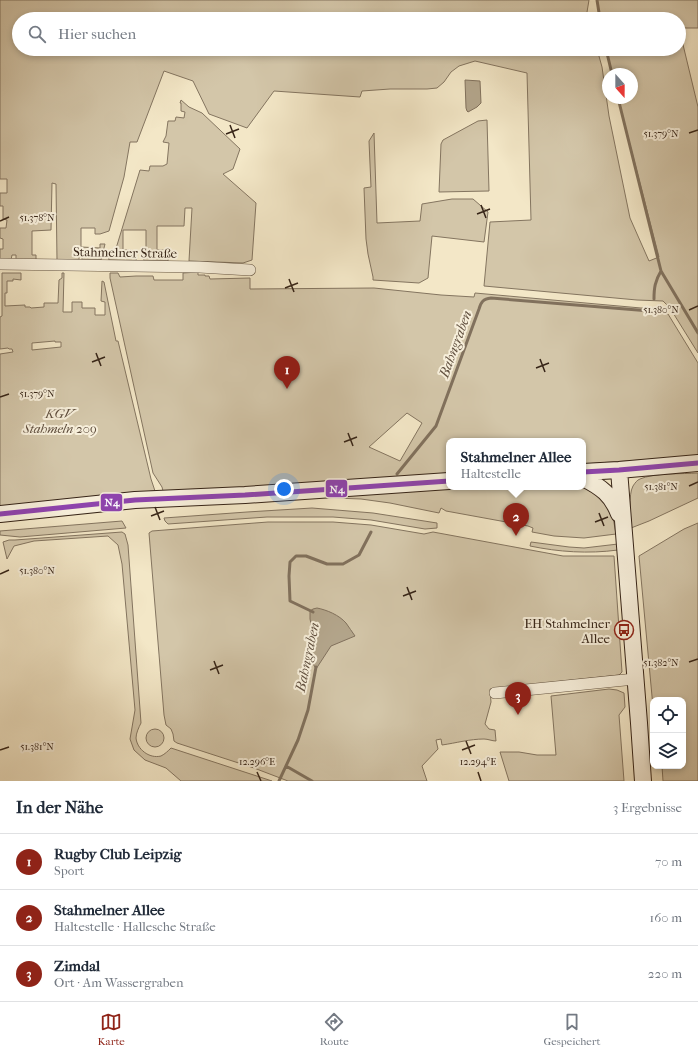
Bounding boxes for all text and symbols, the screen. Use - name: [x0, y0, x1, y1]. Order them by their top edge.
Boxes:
- search box: [12, 12, 686, 56]
- icon: search: [26, 23, 48, 45]
- text: Hier suchen: [58, 25, 136, 43]
- north arrow: [602, 68, 638, 104]
- text: 51.379°N: [643, 128, 679, 140]
- text: 51.378°N: [19, 212, 55, 224]
- street label: Stahmelner Straße: [73, 244, 178, 261]
- text: 51.380°N: [643, 304, 679, 316]
- water label: Bahngraben: [435, 308, 476, 381]
- pin: 1: [274, 356, 300, 389]
- text: 51.379°N: [19, 388, 55, 400]
- park label: KGV Stahmeln 209: [22, 406, 97, 436]
- popup: [446, 438, 586, 490]
- text: Stahmelner Allee: [461, 448, 571, 466]
- text: Haltestelle: [461, 466, 521, 481]
- your location: [274, 479, 294, 499]
- line badge: N4: [325, 479, 348, 498]
- text: 51.381°N: [644, 481, 678, 493]
- text: N4: [330, 483, 345, 496]
- line badge: N4: [100, 493, 123, 512]
- text: N4: [105, 496, 120, 509]
- pin: 2: [503, 503, 529, 536]
- text: 51.380°N: [19, 565, 55, 577]
- place label: EH Stahmelner Allee: [524, 616, 611, 646]
- bus stop icon: EH Stahmelner Allee: [613, 619, 635, 641]
- water label: Bahngraben: [292, 621, 323, 694]
- text: 51.382°N: [643, 657, 679, 669]
- pin: 3: [505, 682, 531, 715]
- map controls: [650, 697, 686, 769]
- button: locate: [650, 697, 686, 733]
- button: layers: [650, 733, 686, 769]
- text: 51.381°N: [20, 741, 54, 753]
- text: 12.296°E: [239, 756, 275, 768]
- text: 12.294°E: [460, 756, 496, 768]
- text: In der Nähe: [16, 797, 103, 817]
- text: 3 Ergebnisse: [613, 800, 682, 815]
- text: Rugby Club Leipzig: [54, 845, 182, 863]
- text: 1: [27, 854, 31, 869]
- text: 70 m: [655, 854, 682, 869]
- text: Sport: [54, 863, 85, 878]
- text: Stahmelner Allee: [54, 901, 165, 919]
- text: 2: [26, 910, 32, 925]
- text: 160 m: [650, 910, 682, 925]
- text: Haltestelle · Hallesche Straße: [54, 919, 216, 934]
- text: Zimdal: [54, 957, 100, 975]
- text: 3: [26, 966, 32, 981]
- text: 220 m: [648, 966, 682, 981]
- text: Ort · Am Wassergraben: [54, 975, 184, 990]
- tab: Karte: [97, 1011, 125, 1048]
- tab: Route: [320, 1011, 349, 1048]
- tab: Gespeichert: [544, 1011, 600, 1048]

